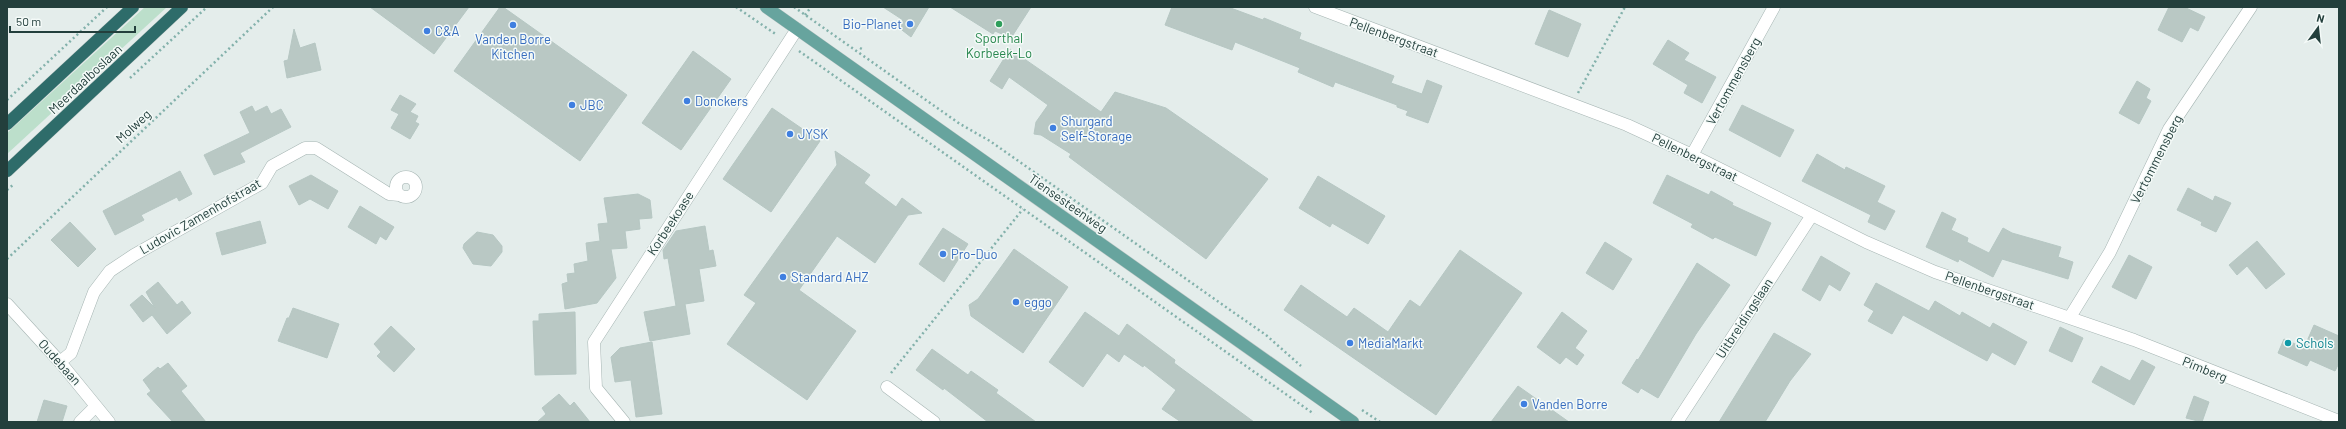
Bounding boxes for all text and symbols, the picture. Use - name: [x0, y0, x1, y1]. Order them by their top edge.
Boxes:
- scale bar: [10, 8, 135, 34]
- north arrow: [2298, 8, 2338, 48]
- text: N: [2315, 11, 2326, 25]
- text: 50 m: [16, 14, 41, 28]
- street label: Pellenbergstraat: [1347, 14, 1441, 60]
- place label: Bio-Planet: [843, 16, 902, 32]
- marker: Bio-Planet: [905, 19, 915, 29]
- marker: Sporthal Korbeek-Lo: [994, 19, 1004, 29]
- marker: Vanden Borre Kitchen: [508, 20, 518, 30]
- place label: C&A: [435, 23, 459, 39]
- marker: C&A: [422, 26, 432, 36]
- place label: Sporthal Korbeek-Lo: [966, 30, 1032, 61]
- place label: Vanden Borre Kitchen: [475, 31, 551, 62]
- street label: Vertommensberg: [1702, 34, 1764, 128]
- street label: Meerdaalboslaan: [45, 41, 125, 117]
- place label: Donckers: [695, 93, 748, 109]
- marker: Donckers: [682, 96, 692, 106]
- place label: JBC: [580, 97, 604, 113]
- marker: JBC: [567, 100, 577, 110]
- street label: Molweg: [112, 106, 154, 146]
- street label: Vertommensberg: [2127, 112, 2185, 206]
- place label: Shurgard Self-Storage: [1061, 113, 1132, 144]
- marker: Shurgard Self-Storage: [1048, 123, 1058, 133]
- place label: JYSK: [798, 126, 828, 142]
- marker: JYSK: [785, 129, 795, 139]
- street label: Pellenbergstraat: [1650, 129, 1740, 185]
- street label: Tiensesteenweg: [1026, 170, 1110, 236]
- street label: Ludovic Zamenhofstraat: [136, 175, 264, 257]
- street label: Korbeekoase: [643, 188, 697, 258]
- place label: Pro-Duo: [951, 246, 997, 262]
- marker: Pro-Duo: [938, 249, 948, 259]
- street label: Pellenbergstraat: [1943, 267, 2037, 313]
- place label: Standard AHZ: [791, 269, 869, 285]
- marker: Standard AHZ: [778, 272, 788, 282]
- street label: Uitbreidingslaan: [1712, 275, 1776, 361]
- place label: eggo: [1024, 294, 1052, 310]
- marker: eggo: [1011, 297, 1021, 307]
- place label: MediaMarkt: [1358, 335, 1423, 351]
- place label: Schols: [2296, 335, 2334, 351]
- street label: Oudebaan: [35, 336, 85, 388]
- marker: MediaMarkt: [1345, 338, 1355, 348]
- marker: Schols: [2283, 338, 2293, 348]
- street label: Pimberg: [2180, 353, 2230, 385]
- place label: Vanden Borre: [1532, 396, 1608, 412]
- marker: Vanden Borre: [1519, 399, 1529, 409]

